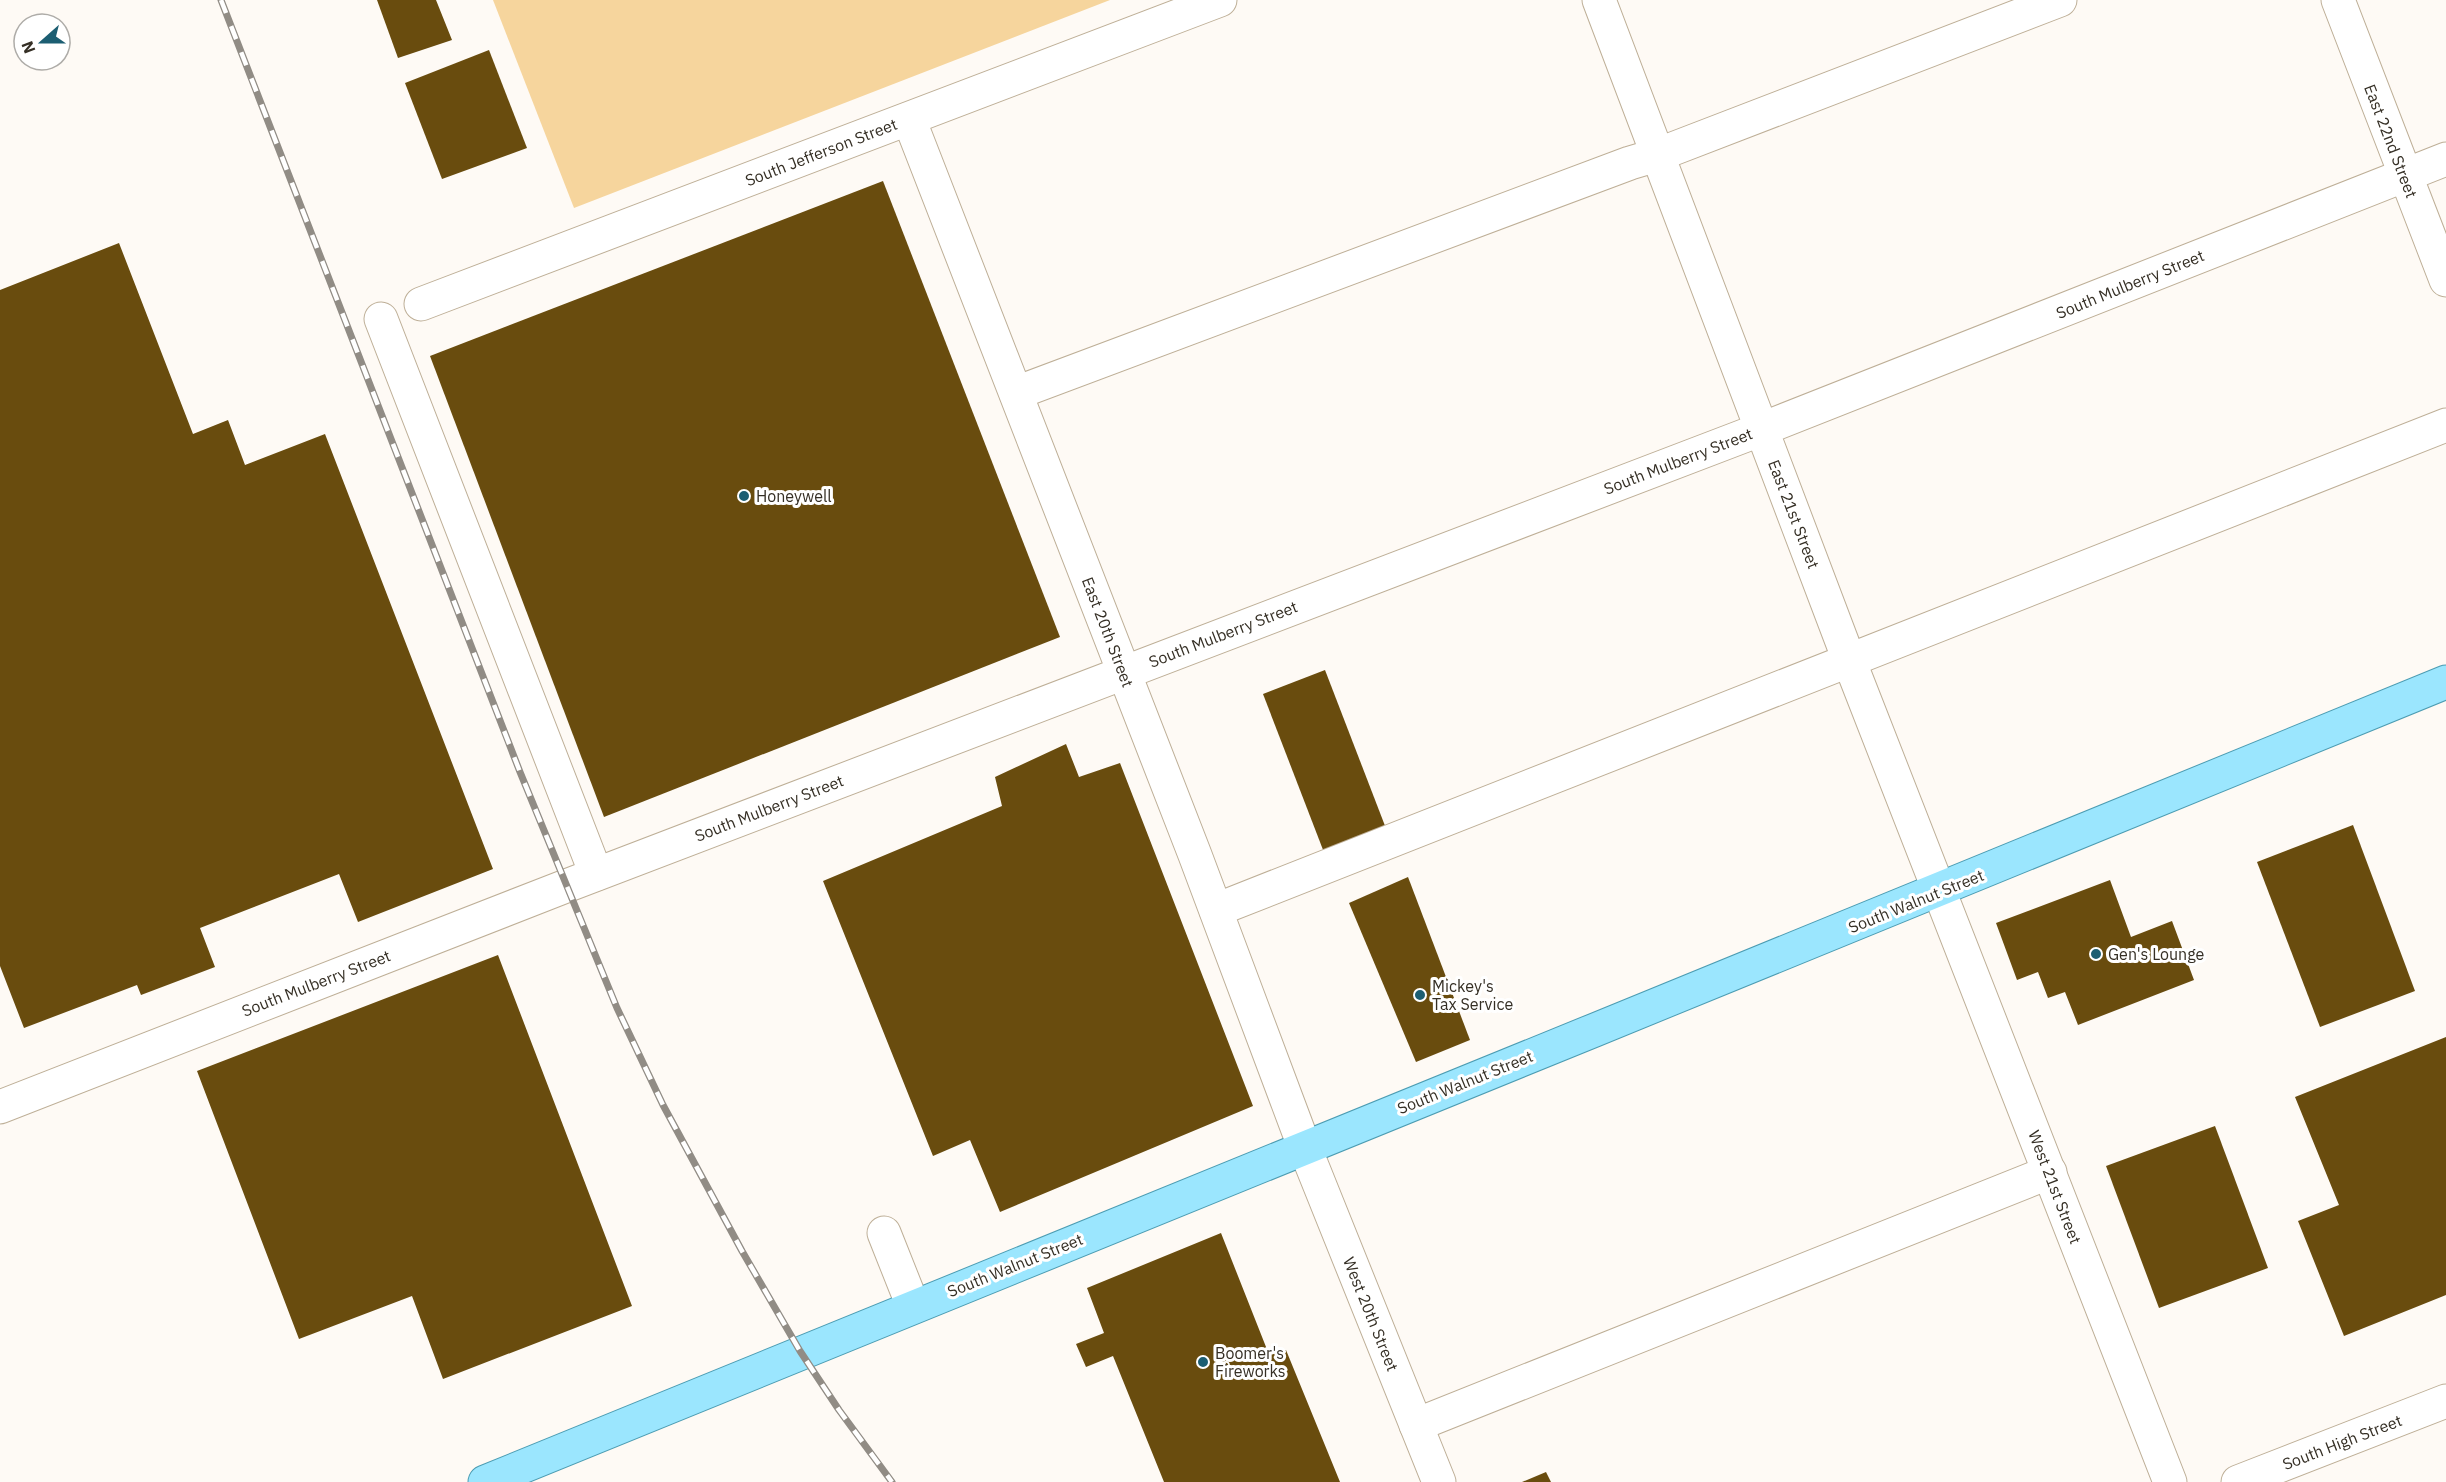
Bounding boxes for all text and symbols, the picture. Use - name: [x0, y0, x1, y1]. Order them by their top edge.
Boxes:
- north arrow: [12, 12, 72, 72]
- text: N: [17, 38, 39, 56]
- street label: East 22nd Street: [2360, 81, 2422, 201]
- street label: South Jefferson Street: [742, 114, 900, 190]
- street label: South Mulberry Street: [2053, 245, 2207, 323]
- street label: South Mulberry Street: [1601, 423, 1755, 499]
- street label: East 21st Street: [1764, 457, 1824, 571]
- place label: Honeywell: [756, 486, 832, 506]
- marker: Honeywell: [737, 489, 751, 503]
- street label: East 20th Street: [1078, 574, 1138, 690]
- street label: South Mulberry Street: [1146, 596, 1300, 672]
- street label: South Mulberry Street: [692, 770, 846, 846]
- street label: South Walnut Street: [1845, 865, 1987, 937]
- place label: Gen's Lounge: [2108, 944, 2205, 964]
- street label: South Mulberry Street: [239, 945, 393, 1021]
- marker: Gen's Lounge: [2089, 947, 2103, 961]
- place label: Mickey's Tax Service: [1432, 976, 1513, 1014]
- marker: Mickey's Tax Service: [1413, 988, 1427, 1002]
- street label: South Walnut Street: [1394, 1046, 1536, 1118]
- street label: West 21st Street: [2024, 1127, 2086, 1247]
- street label: South Walnut Street: [944, 1229, 1086, 1301]
- street label: West 20th Street: [1339, 1254, 1403, 1374]
- place label: Boomer's Fireworks: [1215, 1343, 1286, 1381]
- marker: Boomer's Fireworks: [1196, 1355, 1210, 1369]
- street label: South High Street: [2279, 1410, 2405, 1474]

